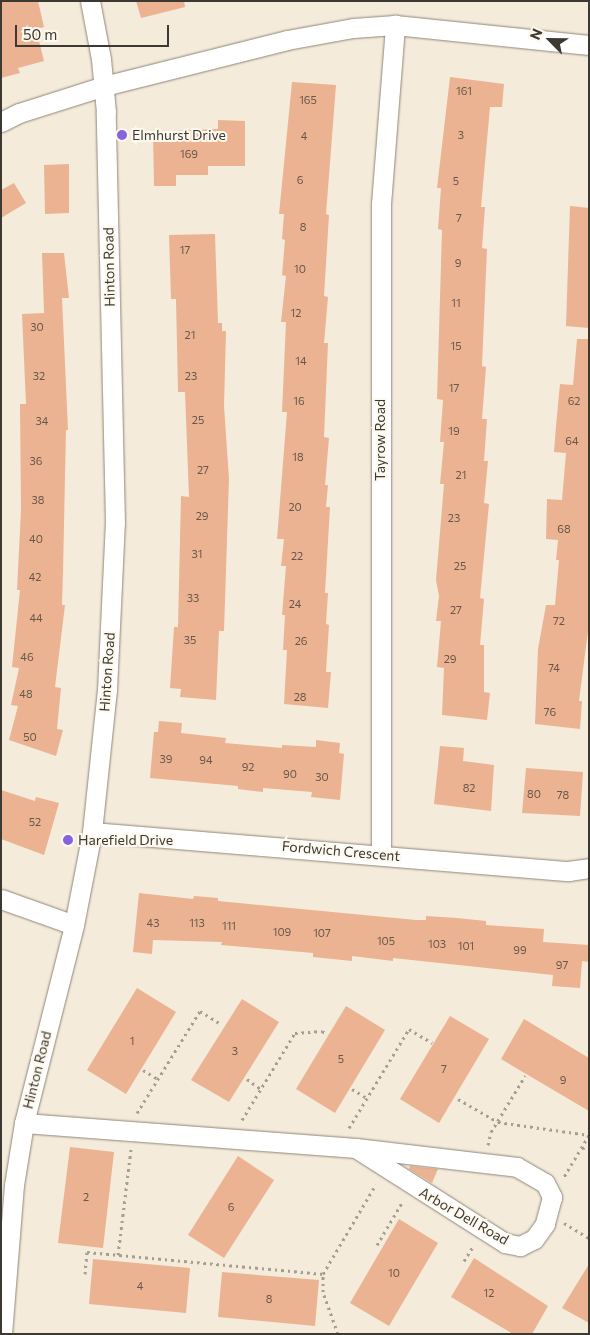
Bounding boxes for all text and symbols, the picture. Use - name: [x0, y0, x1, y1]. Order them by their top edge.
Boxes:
- scale bar: [18, 15, 171, 47]
- north arrow: [525, 15, 575, 65]
- text: 50 m: [23, 25, 57, 43]
- text: N: [526, 26, 546, 42]
- house number: 161: [456, 84, 472, 98]
- house number: 165: [299, 93, 317, 107]
- place label: Elmhurst Drive: [132, 127, 226, 143]
- house number: 3: [458, 128, 464, 142]
- marker: Elmhurst Drive: [116, 129, 128, 141]
- house number: 4: [301, 129, 307, 143]
- house number: 169: [180, 147, 198, 161]
- house number: 6: [297, 173, 303, 187]
- house number: 5: [453, 174, 459, 188]
- house number: 7: [456, 211, 462, 225]
- house number: 8: [300, 220, 306, 234]
- street label: Hinton Road: [100, 227, 118, 307]
- house number: 17: [180, 243, 190, 257]
- house number: 9: [455, 256, 461, 270]
- house number: 10: [294, 262, 306, 276]
- house number: 11: [451, 296, 461, 310]
- house number: 12: [291, 306, 301, 320]
- house number: 30: [30, 320, 44, 334]
- house number: 21: [185, 328, 195, 342]
- house number: 15: [450, 339, 462, 353]
- house number: 14: [295, 354, 307, 368]
- house number: 32: [33, 369, 45, 383]
- house number: 23: [185, 369, 197, 383]
- house number: 17: [449, 381, 459, 395]
- house number: 16: [293, 394, 305, 408]
- house number: 62: [568, 394, 580, 408]
- street label: Tayrow Road: [372, 399, 388, 481]
- house number: 25: [192, 413, 204, 427]
- house number: 34: [36, 414, 48, 428]
- house number: 19: [448, 424, 460, 438]
- house number: 64: [565, 434, 579, 448]
- house number: 18: [292, 450, 304, 464]
- house number: 36: [30, 454, 42, 468]
- house number: 27: [197, 463, 209, 477]
- house number: 21: [456, 468, 466, 482]
- house number: 38: [32, 493, 44, 507]
- house number: 20: [288, 500, 302, 514]
- house number: 29: [196, 509, 208, 523]
- house number: 23: [448, 511, 460, 525]
- house number: 68: [557, 522, 571, 536]
- house number: 40: [29, 532, 43, 546]
- house number: 31: [192, 547, 202, 561]
- house number: 22: [291, 549, 303, 563]
- house number: 25: [454, 559, 466, 573]
- house number: 42: [29, 570, 41, 584]
- house number: 33: [187, 591, 199, 605]
- house number: 24: [289, 597, 301, 611]
- house number: 27: [450, 603, 462, 617]
- house number: 44: [29, 611, 43, 625]
- house number: 72: [553, 614, 565, 628]
- street label: Hinton Road: [96, 632, 118, 712]
- house number: 35: [184, 633, 196, 647]
- house number: 26: [295, 634, 307, 648]
- house number: 46: [20, 650, 34, 664]
- house number: 29: [444, 652, 456, 666]
- house number: 74: [548, 661, 560, 675]
- house number: 48: [19, 687, 33, 701]
- house number: 28: [294, 690, 306, 704]
- house number: 76: [544, 705, 556, 719]
- house number: 50: [23, 730, 37, 744]
- house number: 39: [160, 752, 172, 766]
- house number: 94: [199, 753, 213, 767]
- house number: 92: [242, 760, 254, 774]
- house number: 90: [283, 767, 297, 781]
- house number: 30: [315, 770, 329, 784]
- house number: 82: [463, 781, 475, 795]
- house number: 80: [527, 787, 541, 801]
- house number: 78: [557, 788, 569, 802]
- house number: 52: [29, 815, 41, 829]
- place label: Harefield Drive: [78, 832, 173, 848]
- marker: Harefield Drive: [62, 834, 74, 846]
- street label: Fordwich Crescent: [281, 837, 401, 865]
- house number: 43: [147, 916, 159, 930]
- house number: 113: [189, 916, 205, 930]
- house number: 111: [222, 919, 236, 933]
- house number: 109: [273, 925, 291, 939]
- house number: 107: [313, 926, 331, 940]
- house number: 105: [377, 934, 395, 948]
- house number: 103: [428, 937, 446, 951]
- house number: 101: [458, 939, 474, 953]
- house number: 99: [513, 943, 527, 957]
- house number: 97: [556, 958, 568, 972]
- street label: Hinton Road: [19, 1029, 55, 1111]
- house number: 1: [130, 1034, 134, 1048]
- house number: 3: [232, 1044, 238, 1058]
- house number: 5: [338, 1052, 344, 1066]
- house number: 7: [441, 1062, 447, 1076]
- house number: 9: [560, 1073, 566, 1087]
- street label: Arbor Dell Road: [416, 1184, 512, 1248]
- house number: 2: [83, 1190, 89, 1204]
- house number: 6: [228, 1200, 234, 1214]
- house number: 10: [388, 1266, 400, 1280]
- house number: 4: [137, 1279, 143, 1293]
- house number: 12: [484, 1286, 494, 1300]
- house number: 8: [266, 1292, 272, 1306]

